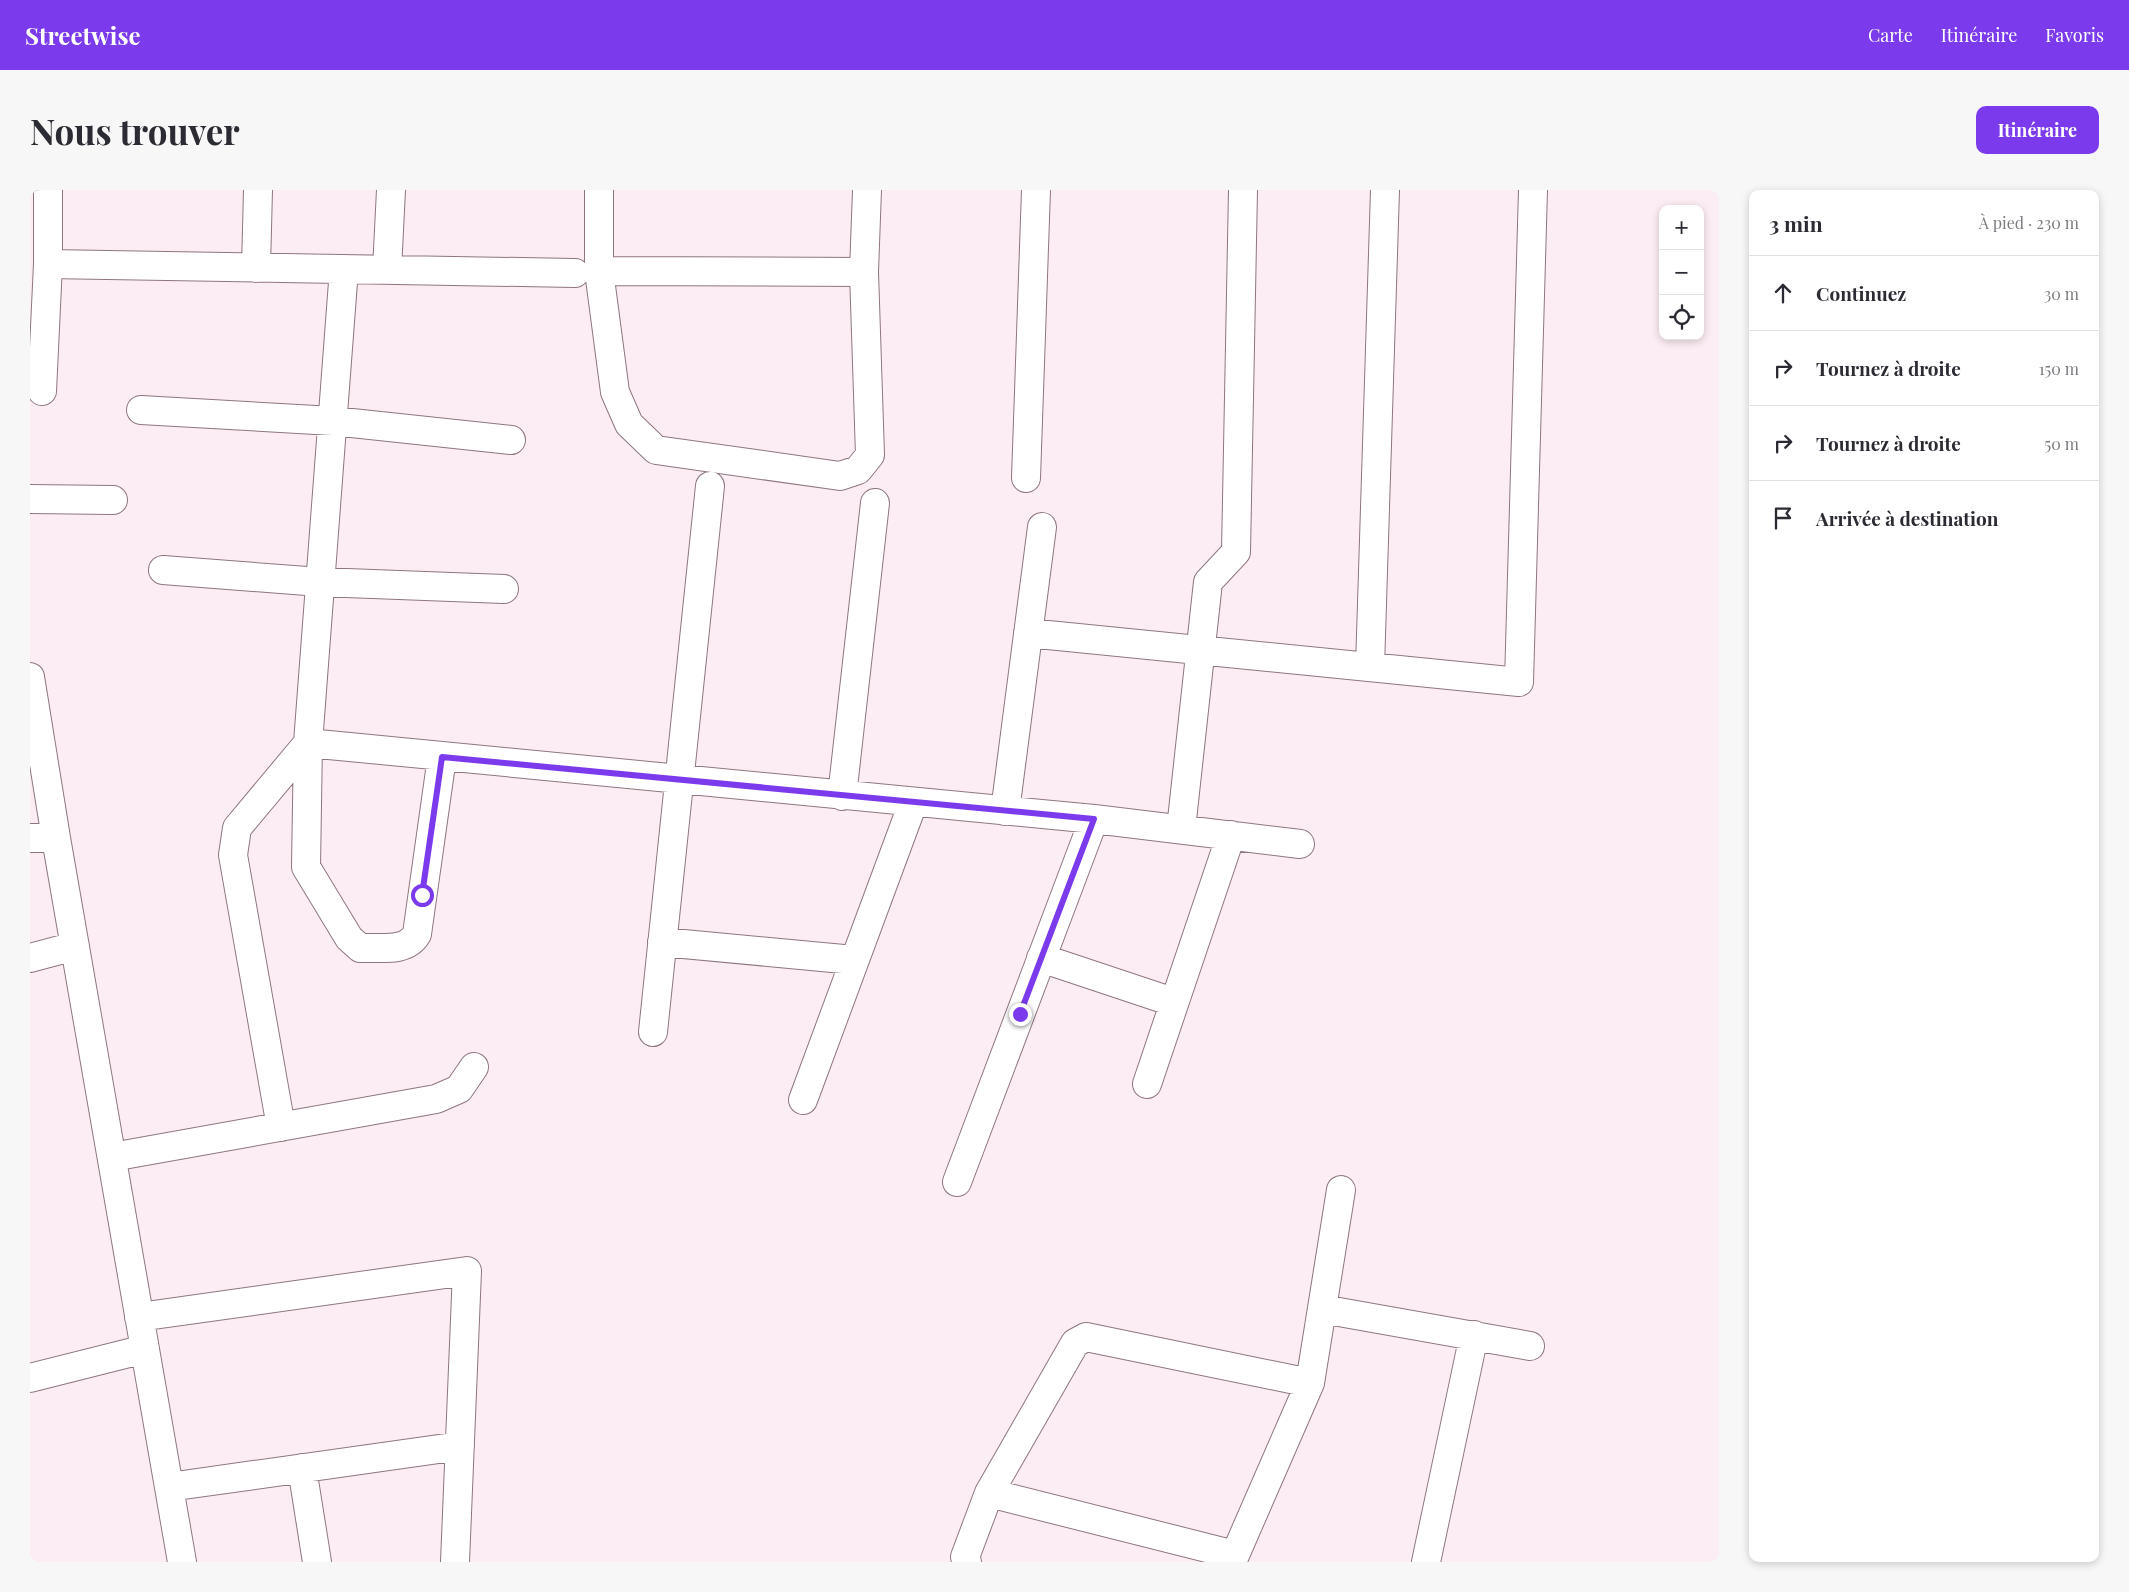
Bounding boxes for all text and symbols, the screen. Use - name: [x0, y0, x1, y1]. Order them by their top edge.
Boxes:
- text: Streetwise: [25, 19, 141, 51]
- text: Carte: [1868, 23, 1913, 47]
- text: Itinéraire: [1941, 23, 2017, 47]
- text: Favoris: [2045, 23, 2104, 47]
- button: Itinéraire: [1976, 106, 2099, 154]
- text: Nous trouver: [30, 107, 240, 154]
- map controls: [1659, 205, 1704, 340]
- button: +: [1659, 205, 1704, 250]
- text: 3 min: [1769, 209, 1823, 237]
- text: À pied · 230 m: [1979, 212, 2079, 233]
- button: −: [1659, 250, 1704, 295]
- icon: ahead: [1769, 279, 1797, 307]
- text: Continuez: [1816, 280, 1906, 306]
- text: 30 m: [2044, 283, 2079, 304]
- button: locate: [1659, 295, 1704, 340]
- icon: right: [1769, 354, 1797, 382]
- text: Tournez à droite: [1816, 355, 1961, 381]
- text: 150 m: [2039, 358, 2079, 379]
- icon: right: [1769, 429, 1797, 457]
- text: Tournez à droite: [1816, 430, 1961, 456]
- text: 50 m: [2045, 433, 2079, 454]
- icon: arrive: [1769, 504, 1797, 532]
- text: Arrivée à destination: [1816, 505, 1998, 531]
- route start: [411, 884, 434, 907]
- route end: [1009, 1003, 1032, 1026]

